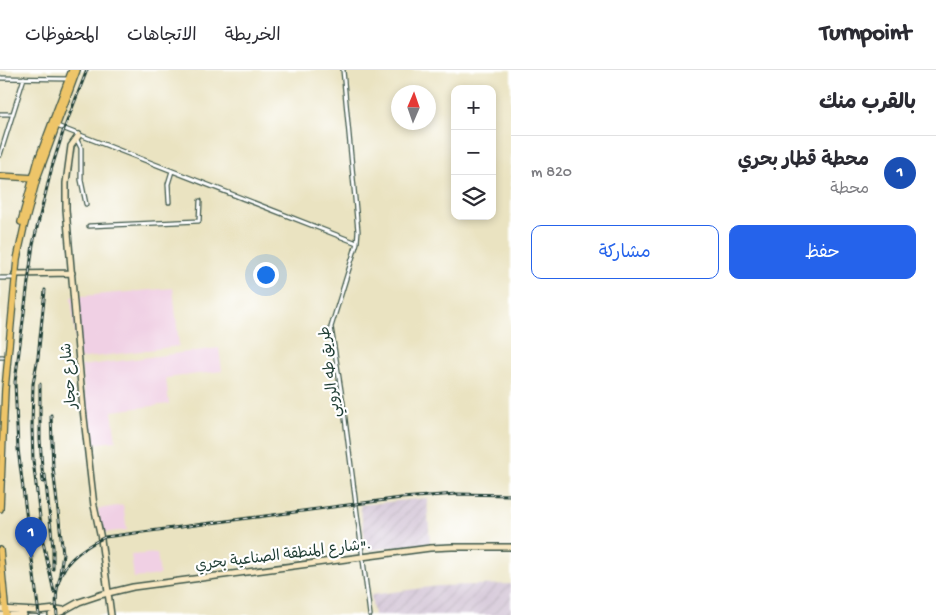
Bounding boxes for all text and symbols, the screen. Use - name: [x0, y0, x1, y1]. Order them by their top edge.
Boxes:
- text: Turnpoint: [820, 20, 911, 49]
- text: المحفوظات: [25, 26, 99, 47]
- text: الاتجاهات: [127, 26, 197, 47]
- text: الخريطة: [225, 26, 281, 47]
- north arrow: [391, 85, 436, 130]
- map controls: [451, 85, 496, 220]
- button: +: [451, 85, 496, 130]
- text: بالقرب منك: [819, 92, 916, 117]
- button: −: [451, 130, 496, 175]
- text: محطة قطار بحري: [738, 150, 869, 173]
- text: 820 m: [531, 164, 572, 183]
- text: 1: [897, 164, 903, 183]
- button: layers: [451, 175, 496, 220]
- text: محطة: [830, 181, 869, 200]
- button: مشاركة: [531, 225, 719, 279]
- button: حفظ: [729, 225, 916, 279]
- your location: [253, 262, 279, 288]
- street label: طريق طه الروبي: [316, 325, 348, 418]
- street label: شارع حجار: [58, 342, 82, 410]
- pin: 1: [15, 517, 47, 558]
- street label: شارع المنطقة الصناعية بحري".: [194, 536, 372, 576]

